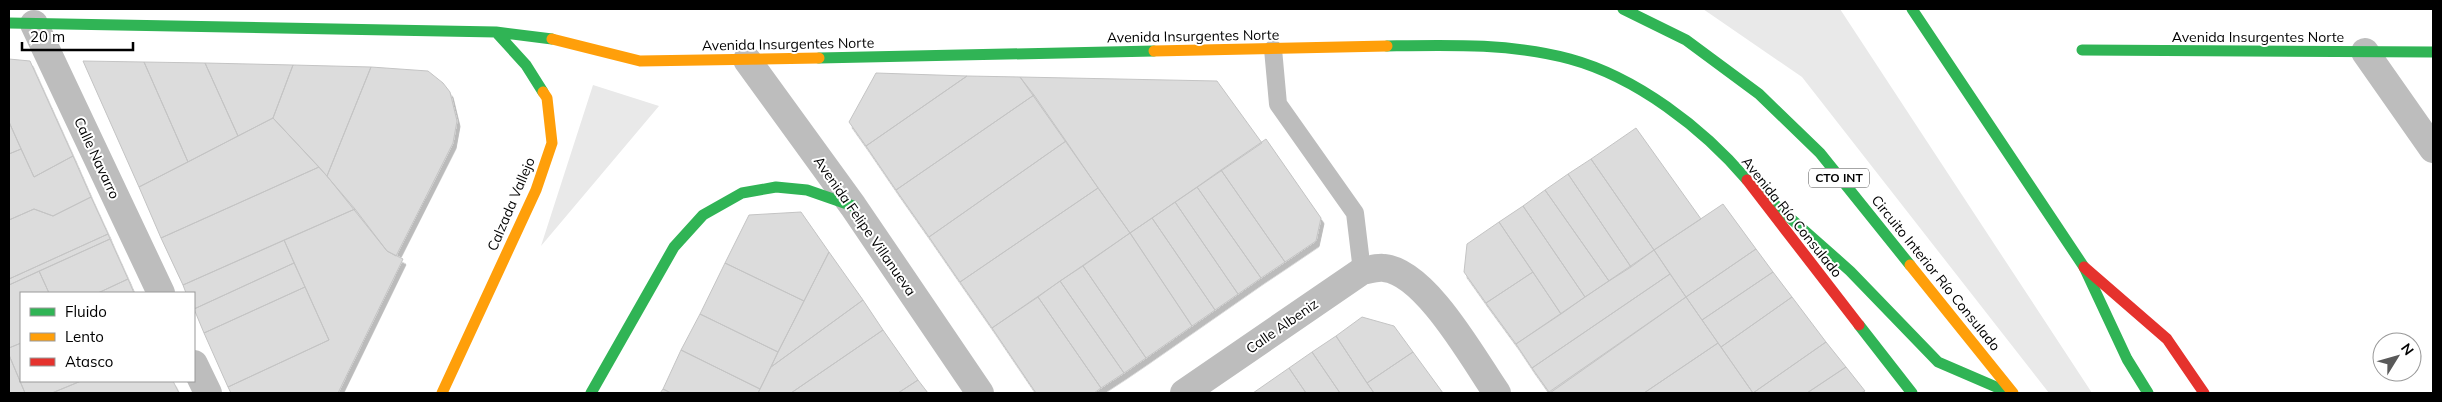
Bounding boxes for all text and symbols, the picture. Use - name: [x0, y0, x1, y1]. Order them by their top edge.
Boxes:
- scale bar: [22, 20, 134, 52]
- street label: Avenida Insurgentes Norte: [1107, 25, 1279, 47]
- text: 20 m: [30, 27, 65, 46]
- street label: Avenida Insurgentes Norte: [2172, 28, 2344, 46]
- street label: Avenida Insurgentes Norte: [702, 33, 874, 55]
- street label: Calle Navarro: [70, 114, 124, 202]
- street label: Avenida Felipe Villanueva: [810, 153, 920, 299]
- street label: Avenida Río Consulado: [1738, 153, 1846, 281]
- street label: Calzada Vallejo: [483, 154, 539, 254]
- road number: CTO INT: [1809, 168, 1869, 188]
- street label: Circuito Interior Río Consulado: [1868, 191, 2004, 355]
- legend: [20, 292, 195, 382]
- street label: Calle Albeniz: [1242, 295, 1322, 357]
- text: Fluido: [65, 302, 107, 321]
- text: Lento: [65, 327, 104, 346]
- north arrow: [2372, 332, 2422, 382]
- text: N: [2397, 340, 2418, 359]
- text: Atasco: [65, 352, 113, 371]

